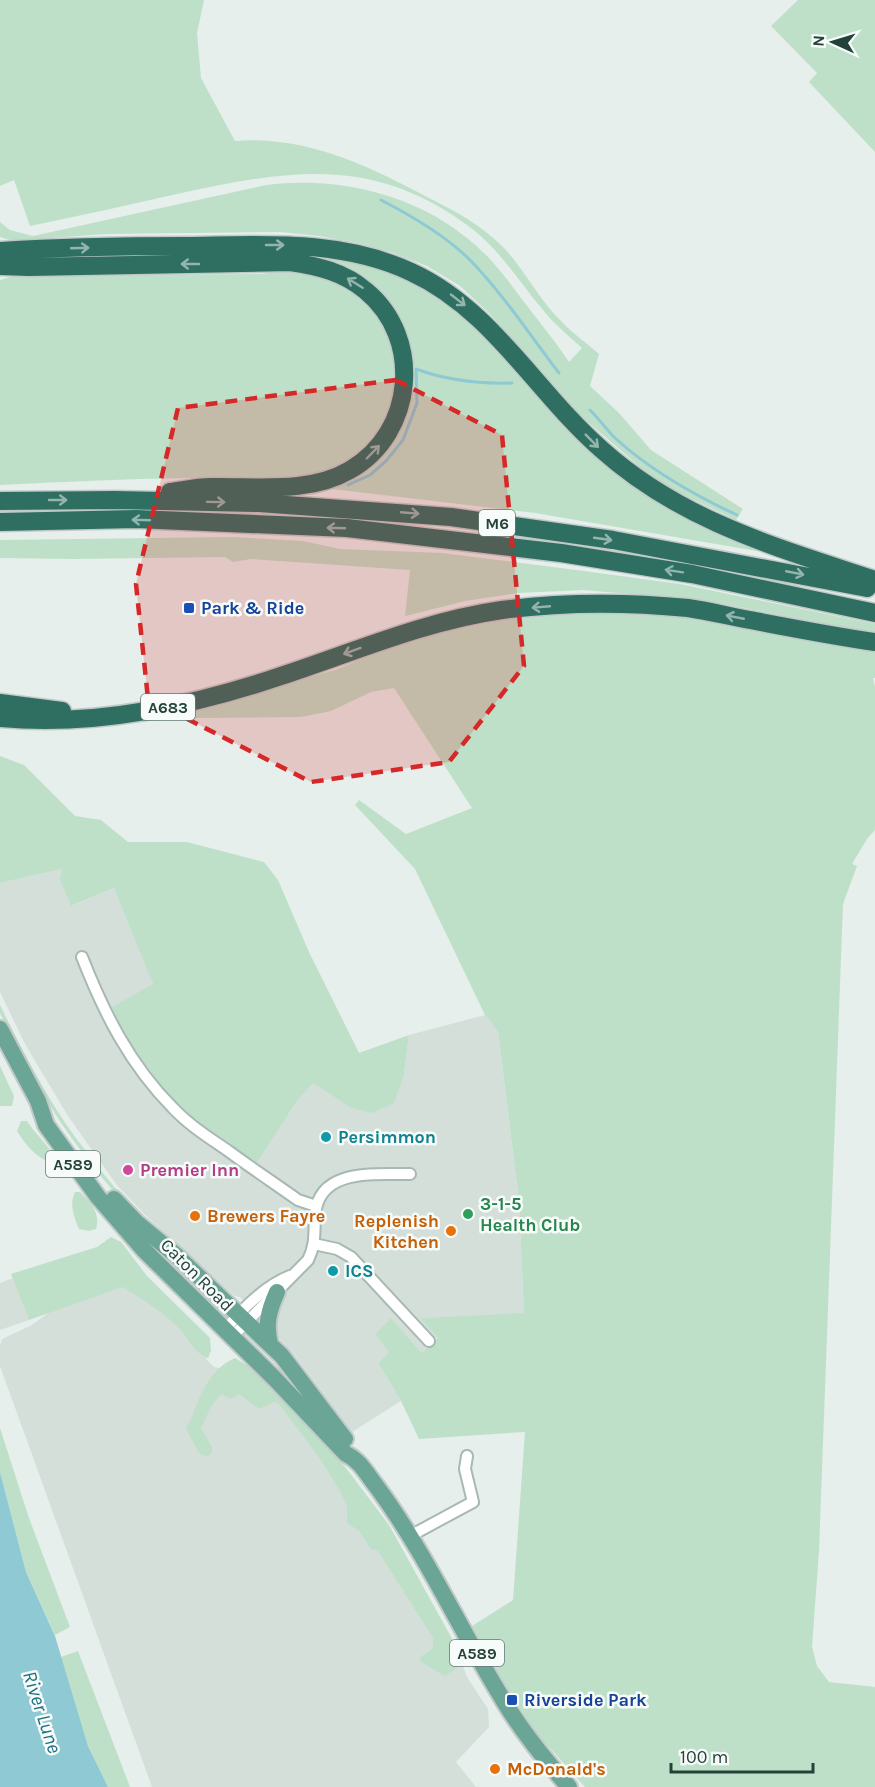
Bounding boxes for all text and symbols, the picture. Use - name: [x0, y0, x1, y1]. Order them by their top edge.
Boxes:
- north arrow: [803, 12, 863, 72]
- text: N: [809, 35, 828, 47]
- one-way arrow: [264, 239, 284, 251]
- one-way arrow: [69, 242, 89, 253]
- one-way arrow: [180, 258, 200, 269]
- one-way arrow: [347, 277, 364, 289]
- one-way arrow: [449, 294, 465, 307]
- one-way arrow: [585, 433, 600, 448]
- one-way arrow: [366, 444, 380, 459]
- one-way arrow: [47, 495, 67, 506]
- one-way arrow: [205, 496, 225, 508]
- one-way arrow: [400, 508, 420, 519]
- road number: M6: [479, 510, 515, 536]
- one-way arrow: [132, 514, 152, 525]
- one-way arrow: [327, 522, 347, 533]
- one-way arrow: [593, 533, 613, 544]
- one-way arrow: [664, 565, 684, 576]
- one-way arrow: [785, 568, 805, 579]
- place label: Park & Ride: [201, 597, 304, 619]
- marker: Park & Ride: [182, 601, 196, 615]
- one-way arrow: [531, 602, 551, 613]
- one-way arrow: [725, 611, 745, 622]
- one-way arrow: [343, 646, 361, 657]
- road number: A683: [141, 694, 195, 720]
- place label: Persimmon: [338, 1126, 436, 1148]
- marker: Persimmon: [319, 1130, 333, 1144]
- road number: A589: [46, 1151, 100, 1177]
- place label: Premier Inn: [140, 1159, 239, 1181]
- marker: Premier Inn: [121, 1163, 135, 1177]
- place label: 3-1-5 Health Club: [480, 1193, 580, 1236]
- place label: Brewers Fayre: [207, 1205, 325, 1227]
- marker: 3-1-5 Health Club: [461, 1207, 475, 1221]
- marker: Brewers Fayre: [188, 1209, 202, 1223]
- place label: Replenish Kitchen: [354, 1210, 439, 1253]
- marker: Replenish Kitchen: [444, 1224, 458, 1238]
- street label: Caton Road: [156, 1234, 238, 1316]
- place label: ICS: [345, 1260, 373, 1282]
- marker: ICS: [326, 1264, 340, 1278]
- road number: A589: [450, 1640, 504, 1666]
- water label: River Lune: [18, 1668, 66, 1756]
- place label: Riverside Park: [524, 1689, 647, 1711]
- marker: Riverside Park: [505, 1693, 519, 1707]
- scale bar: [671, 1736, 814, 1774]
- text: 100 m: [680, 1746, 728, 1768]
- place label: McDonald's: [507, 1758, 606, 1780]
- marker: McDonald's: [488, 1762, 502, 1776]

